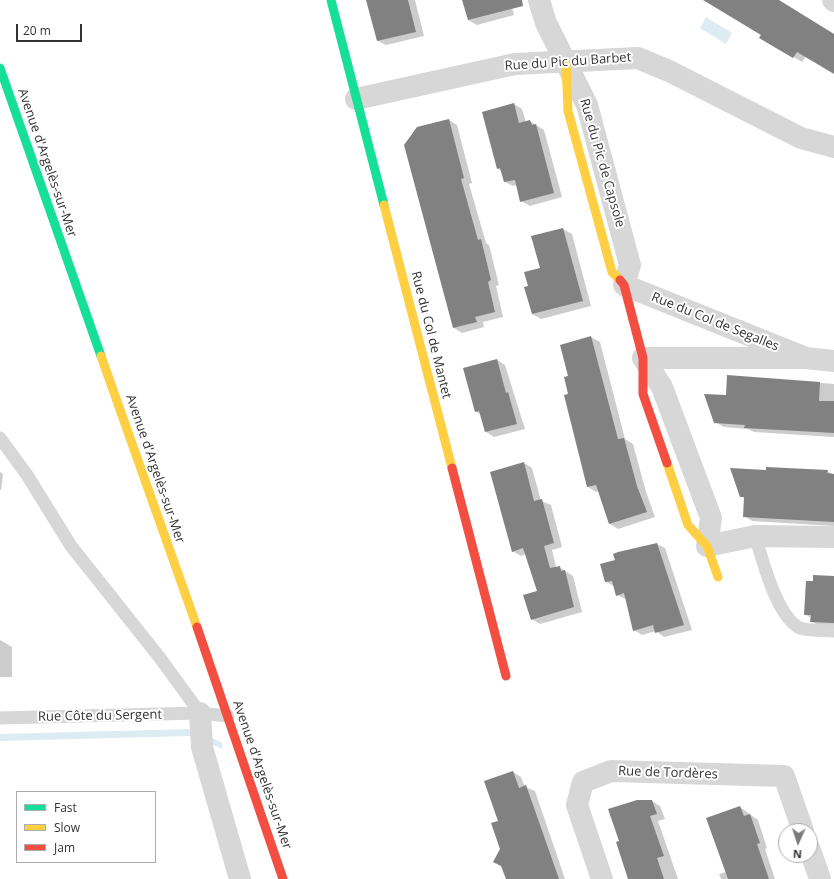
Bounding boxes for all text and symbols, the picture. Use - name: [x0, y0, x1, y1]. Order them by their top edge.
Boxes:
- scale bar: [18, 16, 84, 42]
- text: 20 m: [23, 22, 51, 39]
- street label: Rue du Pic du Barbet: [504, 50, 632, 74]
- street label: Avenue d'Argelès-sur-Mer: [14, 87, 80, 239]
- street label: Rue du Pic de Capsole: [576, 97, 628, 229]
- street label: Rue du Col de Mantet: [408, 270, 454, 400]
- street label: Rue du Col de Segalles: [649, 289, 781, 355]
- street label: Avenue d'Argelès-sur-Mer: [122, 393, 188, 545]
- street label: Avenue d'Argelès-sur-Mer: [229, 699, 295, 851]
- street label: Rue Côte du Sergent: [38, 707, 162, 725]
- street label: Rue de Tordères: [618, 763, 718, 783]
- legend: [16, 791, 156, 863]
- text: Fast: [54, 799, 77, 816]
- text: Slow: [54, 819, 80, 836]
- north arrow: [778, 823, 818, 863]
- text: Jam: [54, 839, 75, 856]
- text: N: [793, 847, 802, 862]

